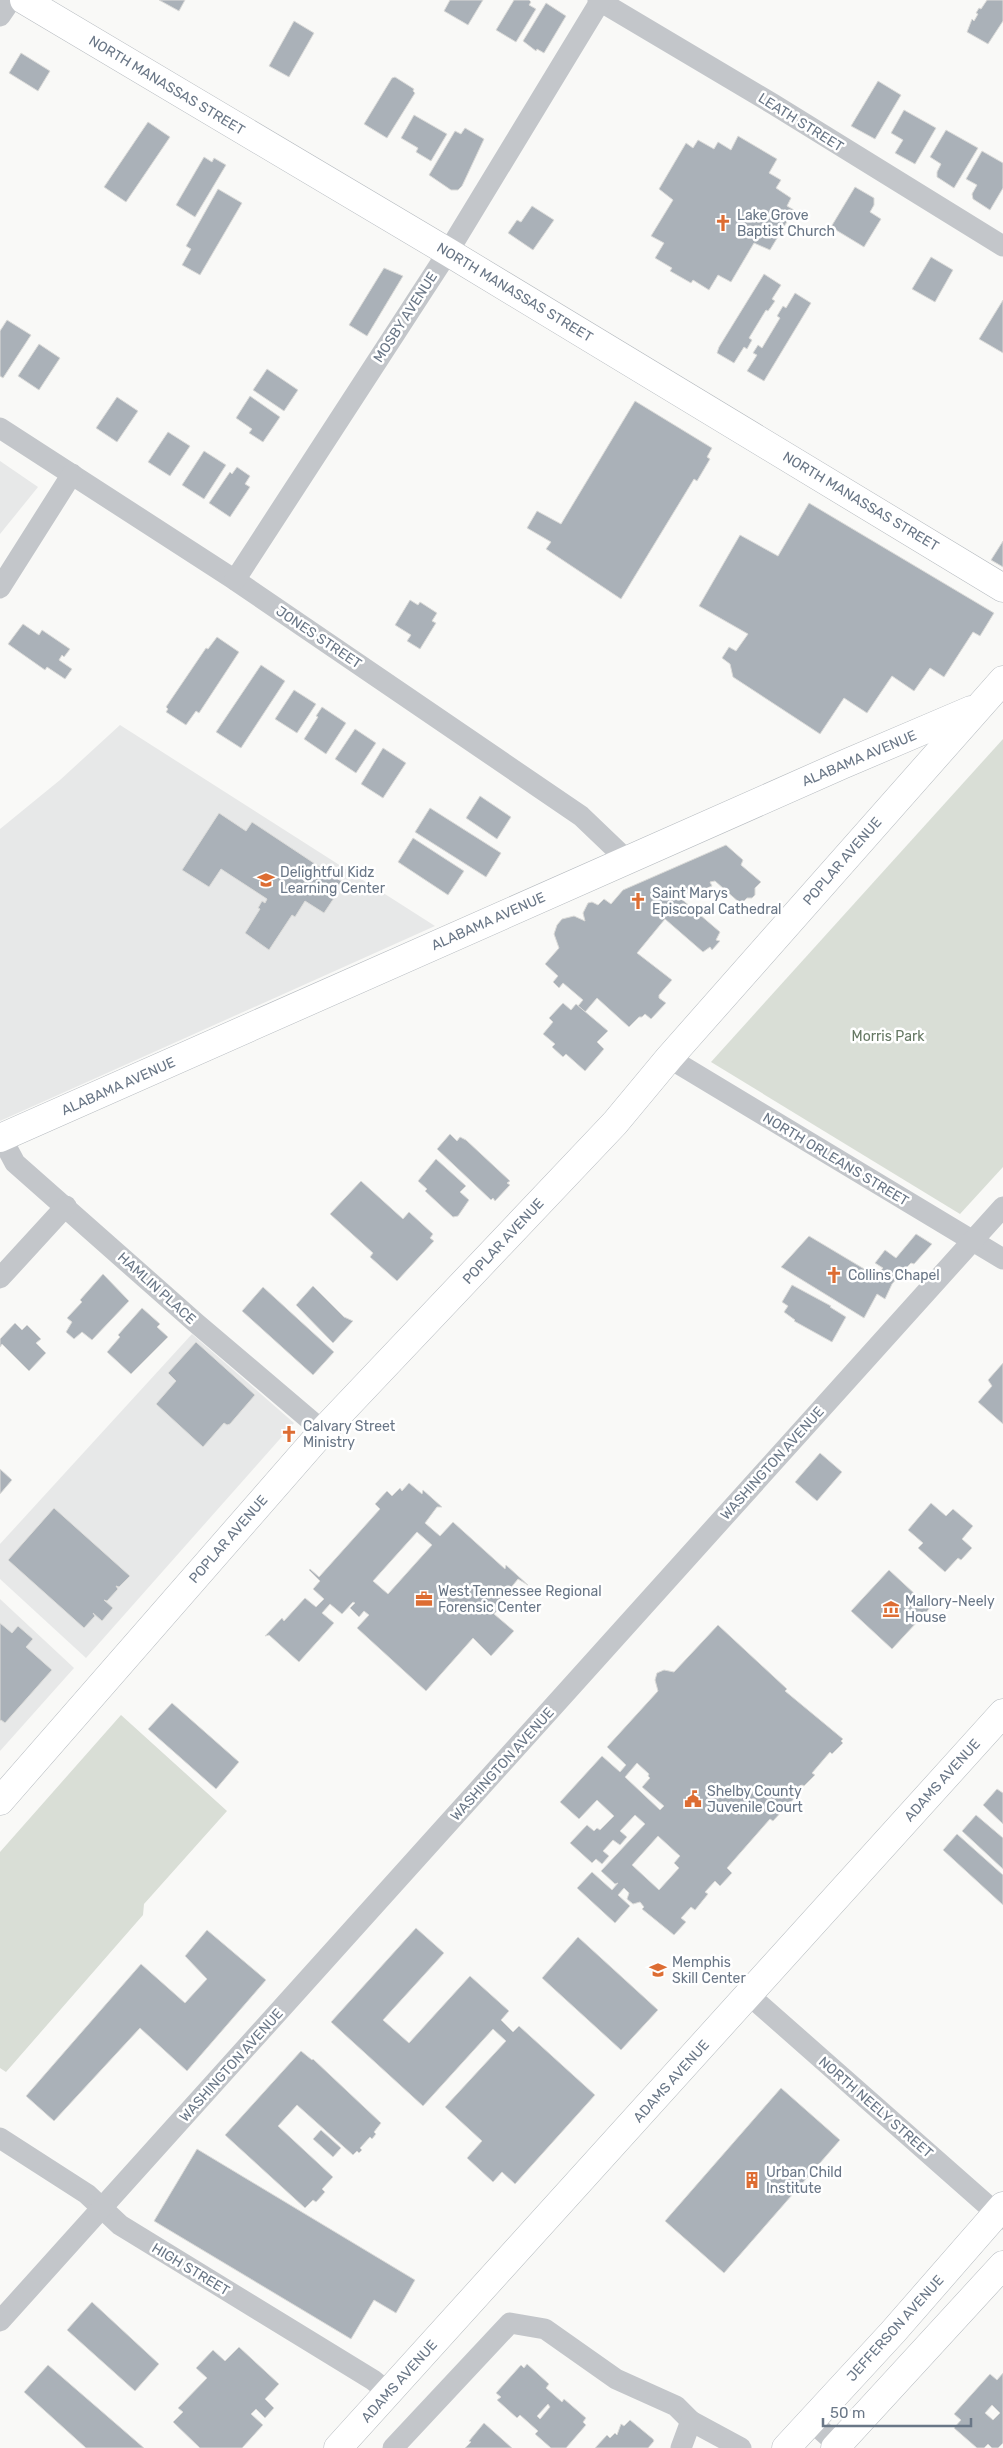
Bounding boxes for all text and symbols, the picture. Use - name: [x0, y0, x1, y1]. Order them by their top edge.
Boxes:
- street label: NORTH MANASSAS STREET: [86, 32, 248, 139]
- street label: LEATH STREET: [755, 89, 846, 155]
- place label: Lake Grove Baptist Church: [737, 207, 835, 240]
- church icon: Lake Grove Baptist Church: [713, 213, 733, 233]
- street label: NORTH MANASSAS STREET: [434, 239, 596, 346]
- street label: MOSBY AVENUE: [370, 269, 441, 366]
- street label: NORTH MANASSAS STREET: [780, 448, 942, 555]
- street label: JONES STREET: [273, 603, 365, 672]
- street label: ALABAMA AVENUE: [799, 727, 919, 790]
- street label: POPLAR AVENUE: [799, 814, 885, 909]
- place label: Delightful Kidz Learning Center: [280, 864, 386, 897]
- school or university icon: Delightful Kidz Learning Center: [256, 870, 276, 890]
- place label: Saint Marys Episcopal Cathedral: [652, 885, 782, 918]
- street label: ALABAMA AVENUE: [429, 889, 548, 954]
- church icon: Saint Marys Episcopal Cathedral: [628, 891, 648, 911]
- park label: Morris Park: [852, 1028, 925, 1045]
- street label: ALABAMA AVENUE: [59, 1054, 178, 1119]
- street label: NORTH ORLEANS STREET: [760, 1109, 912, 1210]
- street label: POPLAR AVENUE: [459, 1195, 548, 1288]
- street label: HAMLIN PLACE: [114, 1249, 199, 1328]
- church icon: Collins Chapel: [824, 1265, 844, 1285]
- place label: Collins Chapel: [848, 1267, 940, 1284]
- street label: WASHINGTON AVENUE: [717, 1403, 828, 1523]
- place label: Calvary Street Ministry: [303, 1418, 396, 1451]
- church icon: Calvary Street Ministry: [279, 1424, 299, 1444]
- street label: POPLAR AVENUE: [185, 1492, 271, 1587]
- place label: West Tennessee Regional Forensic Center: [438, 1583, 602, 1616]
- office icon: West Tennessee Regional Forensic Center: [414, 1589, 434, 1609]
- place label: Mallory-Neely House: [905, 1593, 995, 1626]
- museum icon: Mallory-Neely House: [881, 1599, 901, 1619]
- street label: WASHINGTON AVENUE: [447, 1704, 558, 1824]
- street label: ADAMS AVENUE: [901, 1735, 984, 1825]
- place label: Shelby County Juvenile Court: [707, 1783, 803, 1816]
- public building icon: Shelby County Juvenile Court: [683, 1789, 703, 1809]
- place label: Memphis Skill Center: [672, 1954, 746, 1987]
- school or university icon: Memphis Skill Center: [648, 1960, 668, 1980]
- street label: WASHINGTON AVENUE: [176, 2005, 287, 2125]
- street label: ADAMS AVENUE: [630, 2036, 713, 2126]
- street label: NORTH NEELY STREET: [815, 2053, 936, 2162]
- place label: Urban Child Institute: [766, 2164, 842, 2197]
- building icon: Urban Child Institute: [742, 2170, 762, 2190]
- street label: HIGH STREET: [149, 2240, 233, 2299]
- street label: JEFFERSON AVENUE: [843, 2272, 947, 2385]
- street label: ADAMS AVENUE: [358, 2336, 441, 2426]
- scale bar: [823, 2396, 970, 2428]
- text: 50 m: [830, 2404, 865, 2422]

